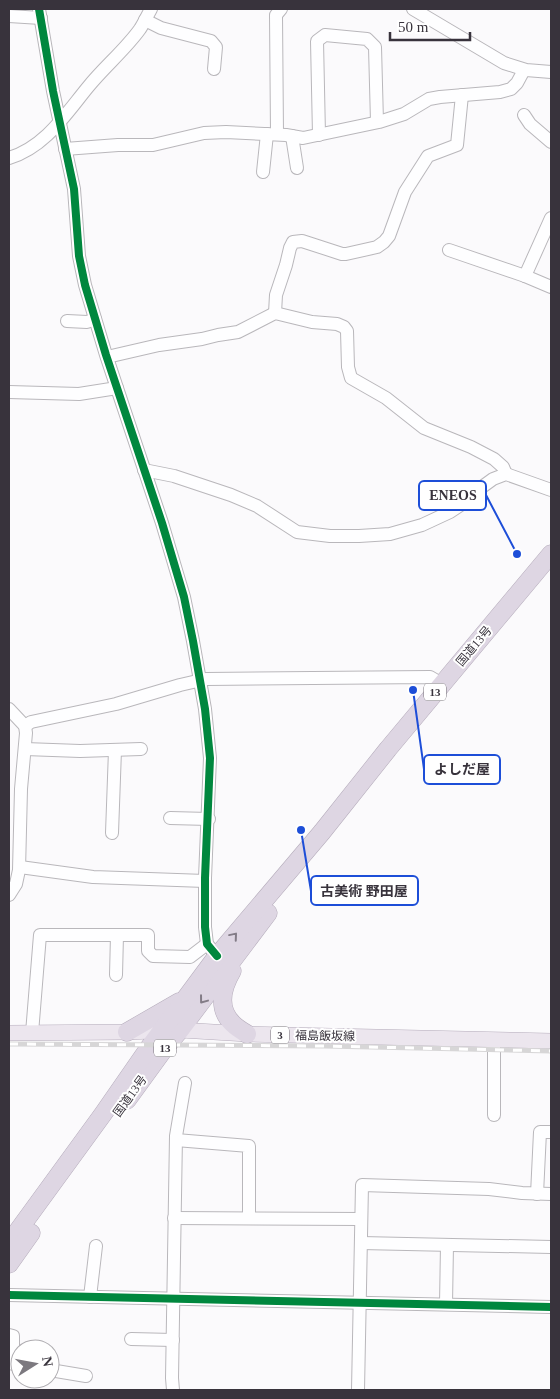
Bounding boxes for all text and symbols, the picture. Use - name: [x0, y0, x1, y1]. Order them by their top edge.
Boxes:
- scale bar: [390, 10, 470, 42]
- text: 50 m: [398, 19, 429, 35]
- callout: ENEOS: [419, 481, 486, 510]
- text: ENEOS: [429, 488, 477, 503]
- street label: 国道13号: [453, 623, 495, 669]
- road number: 13: [424, 684, 446, 700]
- callout: よしだ屋: [424, 755, 500, 784]
- text: よしだ屋: [434, 762, 490, 777]
- callout: 古美術 野田屋: [311, 876, 418, 905]
- text: 古美術 野田屋: [320, 884, 408, 899]
- one-way arrow: [229, 933, 237, 942]
- one-way arrow: [200, 994, 208, 1003]
- road number: 3: [271, 1026, 289, 1044]
- street label: 福島飯坂線: [295, 1028, 355, 1044]
- road number: 13: [154, 1040, 176, 1056]
- street label: 国道13号: [110, 1072, 150, 1120]
- north arrow: [10, 1339, 60, 1389]
- text: N: [39, 1355, 56, 1368]

